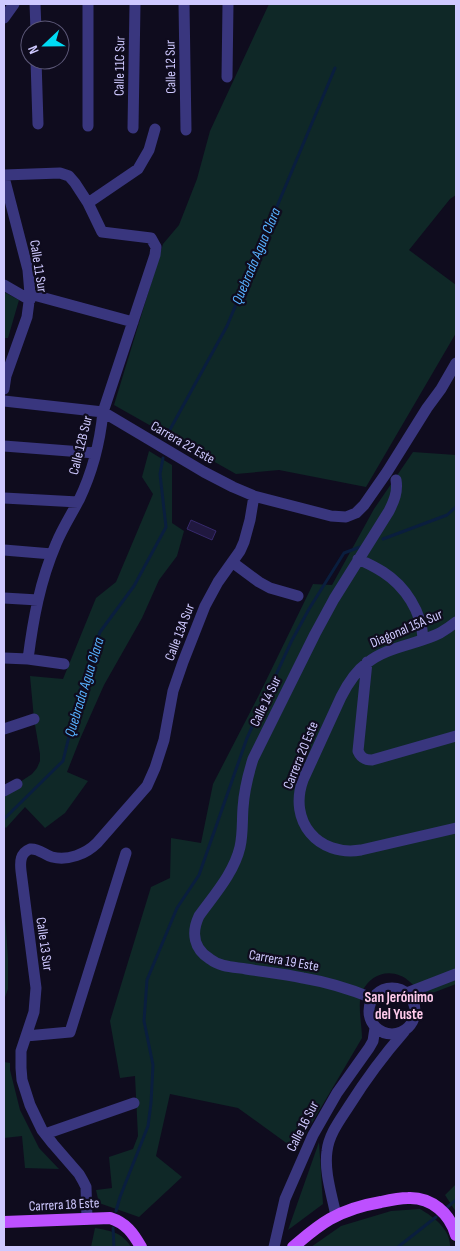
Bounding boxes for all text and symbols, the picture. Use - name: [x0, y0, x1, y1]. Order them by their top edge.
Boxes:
- north arrow: [20, 20, 70, 70]
- street label: Calle 11C Sur: [110, 36, 129, 96]
- street label: Calle 12 Sur: [162, 40, 179, 94]
- text: N: [24, 43, 43, 56]
- water label: Quebrada Agua Clara: [228, 205, 285, 307]
- street label: Calle 11 Sur: [26, 239, 51, 294]
- street label: Calle 12B Sur: [65, 414, 96, 476]
- street label: Carrera 22 Este: [148, 417, 218, 468]
- street label: Calle 13A Sur: [161, 601, 198, 663]
- street label: Diagonal 15A Sur: [367, 606, 445, 651]
- water label: Quebrada Agua Clara: [60, 635, 109, 739]
- street label: Calle 14 Sur: [246, 673, 285, 729]
- street label: Carrera 20 Este: [279, 719, 322, 792]
- street label: Calle 13 Sur: [32, 916, 57, 972]
- street label: Carrera 19 Este: [248, 946, 320, 975]
- district label: San Jerónimo del Yuste: [365, 988, 433, 1024]
- street label: Calle 16 Sur: [283, 1098, 322, 1154]
- street label: Carrera 18 Este: [28, 1194, 100, 1215]

